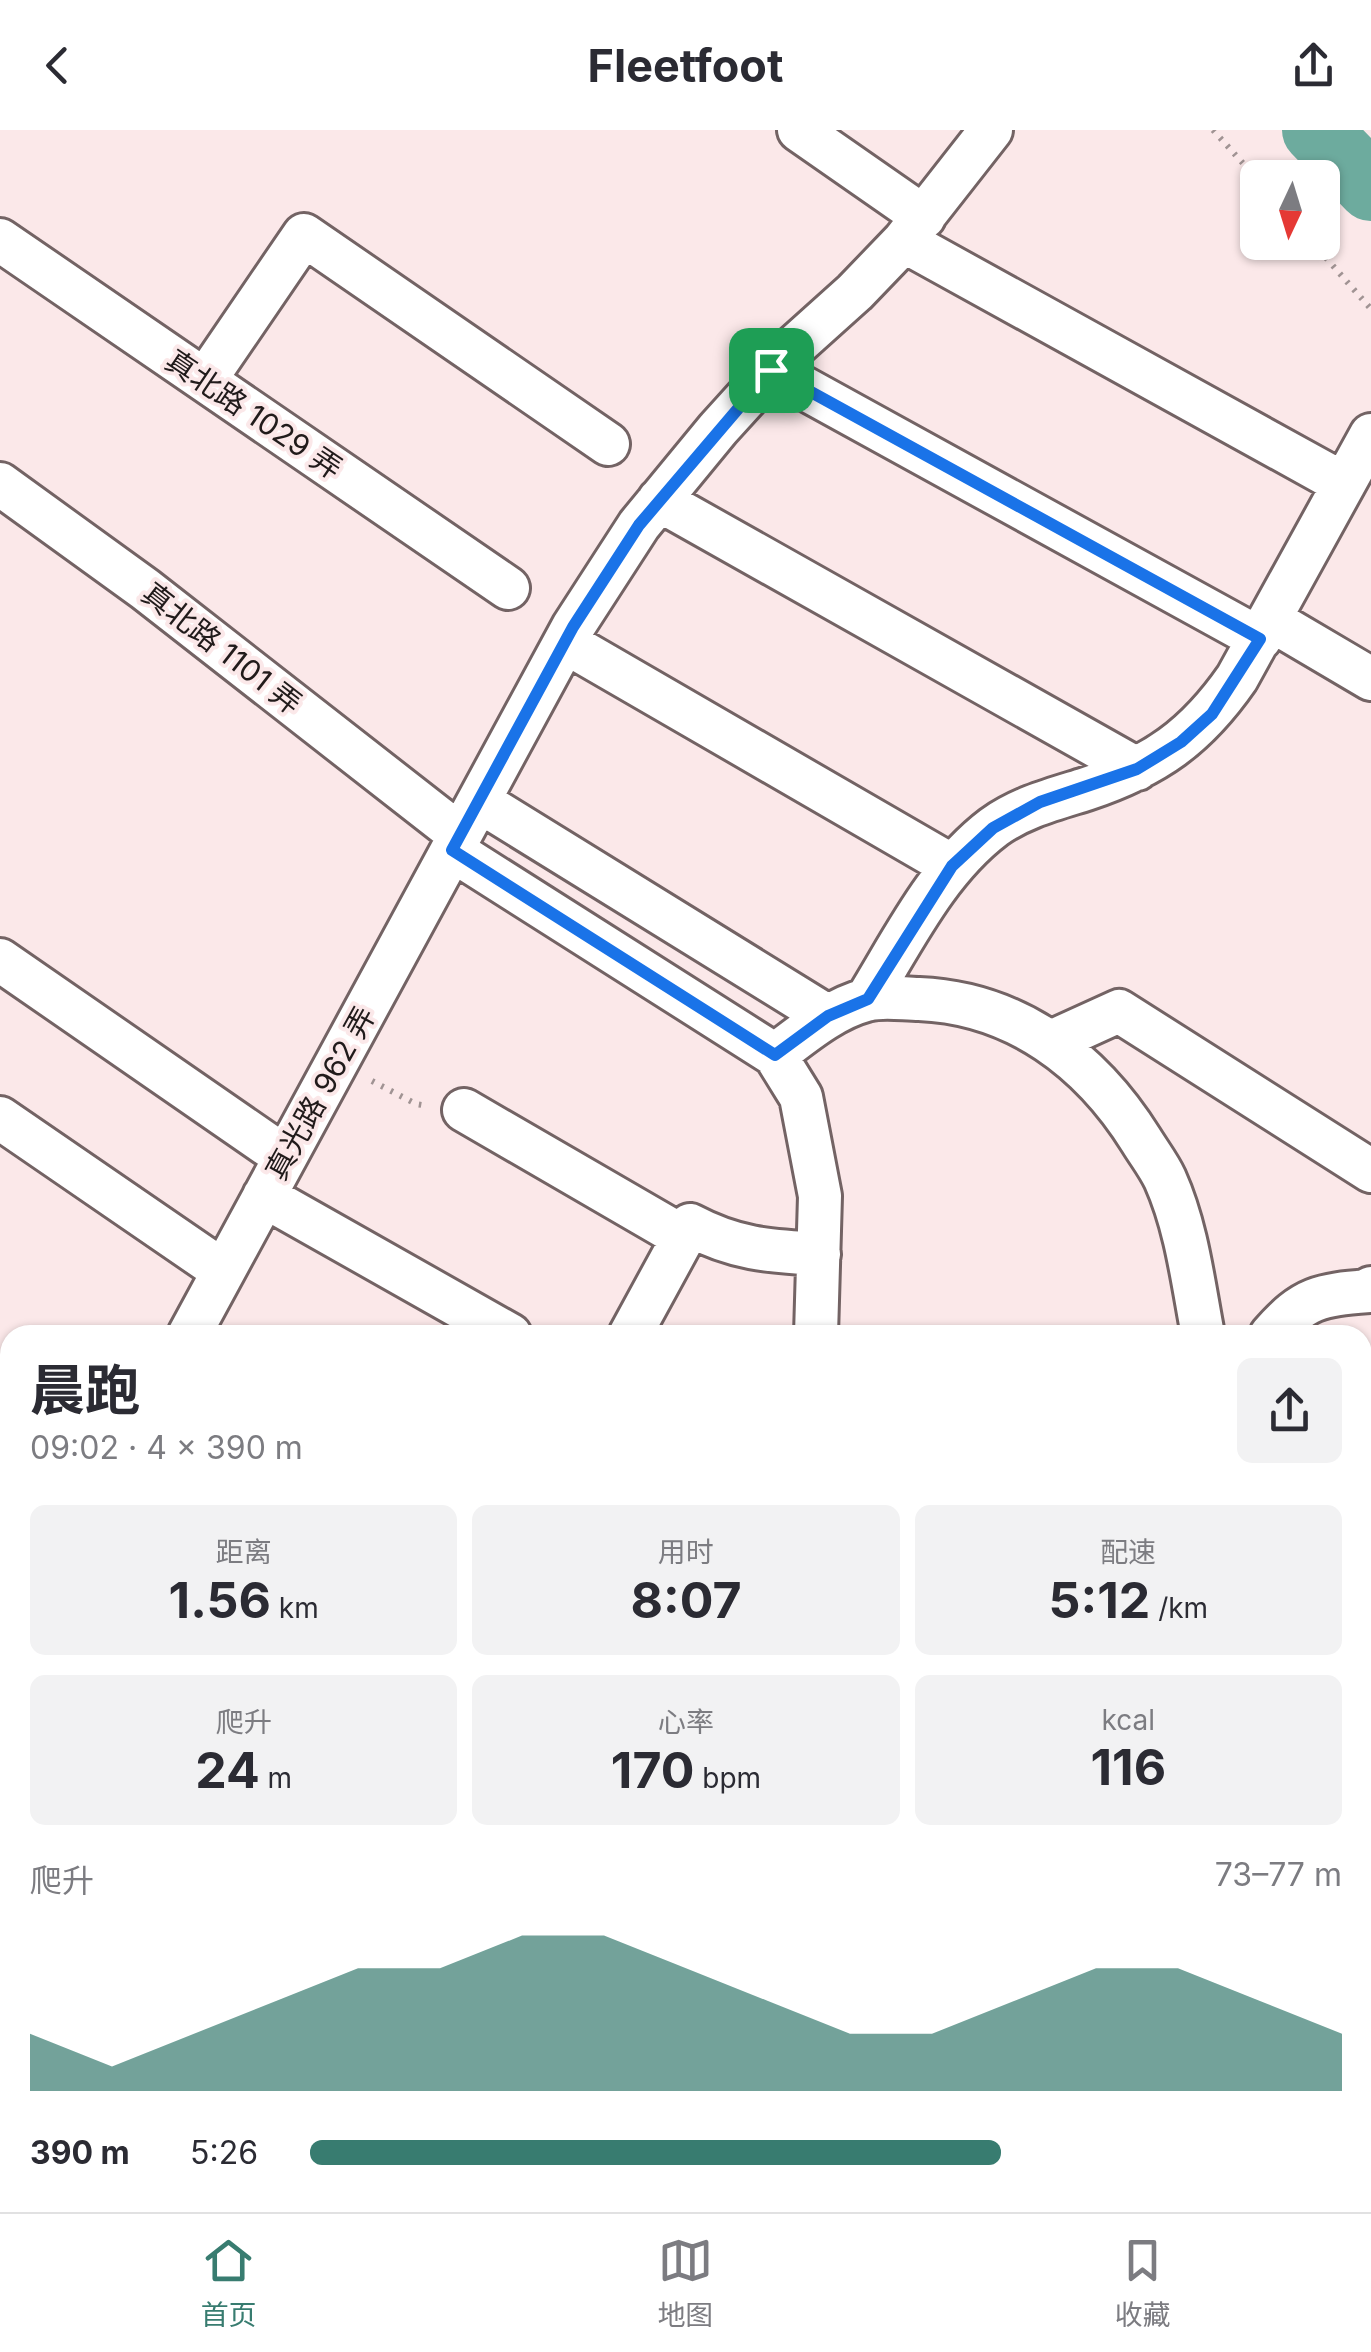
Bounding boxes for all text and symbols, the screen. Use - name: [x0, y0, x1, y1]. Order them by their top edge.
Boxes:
- icon: back: [30, 38, 85, 93]
- text: Fleetfoot: [588, 38, 783, 93]
- icon: share: [1286, 38, 1341, 93]
- north arrow: [1240, 160, 1340, 260]
- map controls: [1240, 160, 1340, 260]
- pin: [729, 328, 814, 413]
- street label: 真北路 1029 弄: [159, 342, 349, 486]
- icon: arrive: [744, 343, 799, 398]
- street label: 真北路 1101 弄: [135, 575, 309, 721]
- street label: 真光路 962 弄: [258, 1000, 382, 1186]
- text: 晨跑: [30, 1357, 140, 1423]
- button: share: [1237, 1358, 1342, 1463]
- text: 09:02 · 4 × 390 m: [30, 1428, 303, 1467]
- text: 距离: [216, 1535, 272, 1569]
- text: 用时: [658, 1535, 714, 1569]
- text: 配速: [1100, 1535, 1156, 1569]
- text: 1.56: [169, 1570, 271, 1630]
- text: 8:07: [630, 1570, 742, 1630]
- text: 5:12: [1049, 1570, 1150, 1630]
- text: km: [271, 1591, 319, 1625]
- text: /km: [1150, 1591, 1208, 1625]
- text: kcal: [1102, 1703, 1155, 1737]
- text: 爬升: [216, 1705, 272, 1739]
- text: 心率: [658, 1705, 714, 1739]
- text: 116: [1091, 1737, 1166, 1797]
- text: 24: [195, 1740, 260, 1800]
- text: 170: [611, 1740, 694, 1800]
- text: m: [260, 1761, 292, 1795]
- text: bpm: [694, 1761, 761, 1795]
- text: 73–77 m: [1215, 1855, 1342, 1894]
- text: 爬升: [30, 1861, 94, 1900]
- text: 390 m: [30, 2133, 130, 2172]
- text: 5:26: [190, 2133, 258, 2172]
- tab: 首页: [200, 2233, 257, 2333]
- tab: 地图: [657, 2233, 714, 2333]
- tab: 收藏: [1114, 2233, 1171, 2333]

